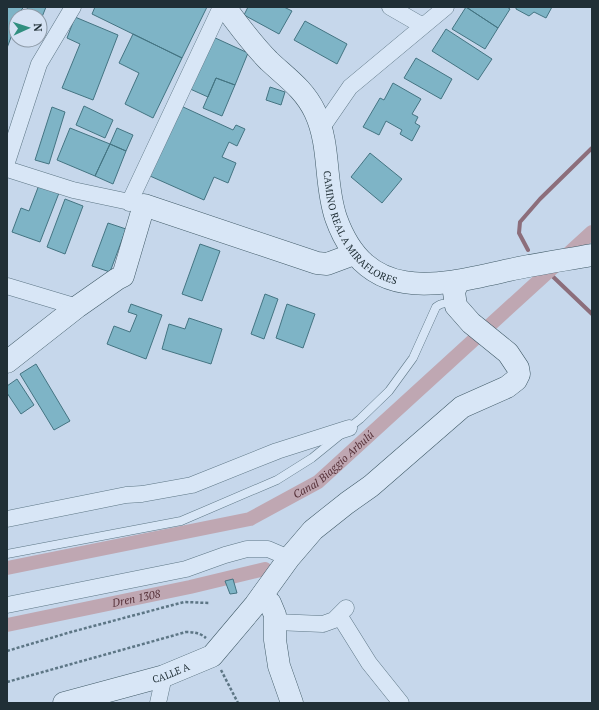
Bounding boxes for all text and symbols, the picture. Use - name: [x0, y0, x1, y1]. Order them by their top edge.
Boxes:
- north arrow: [8, 8, 48, 48]
- text: N: [31, 23, 45, 33]
- street label: CAMINO REAL A MIRAFLORES: [321, 170, 399, 287]
- water label: Canal Biaggio Arbulú: [290, 428, 377, 501]
- water label: Dren 1308: [110, 586, 162, 610]
- street label: CALLE A: [151, 660, 191, 685]

